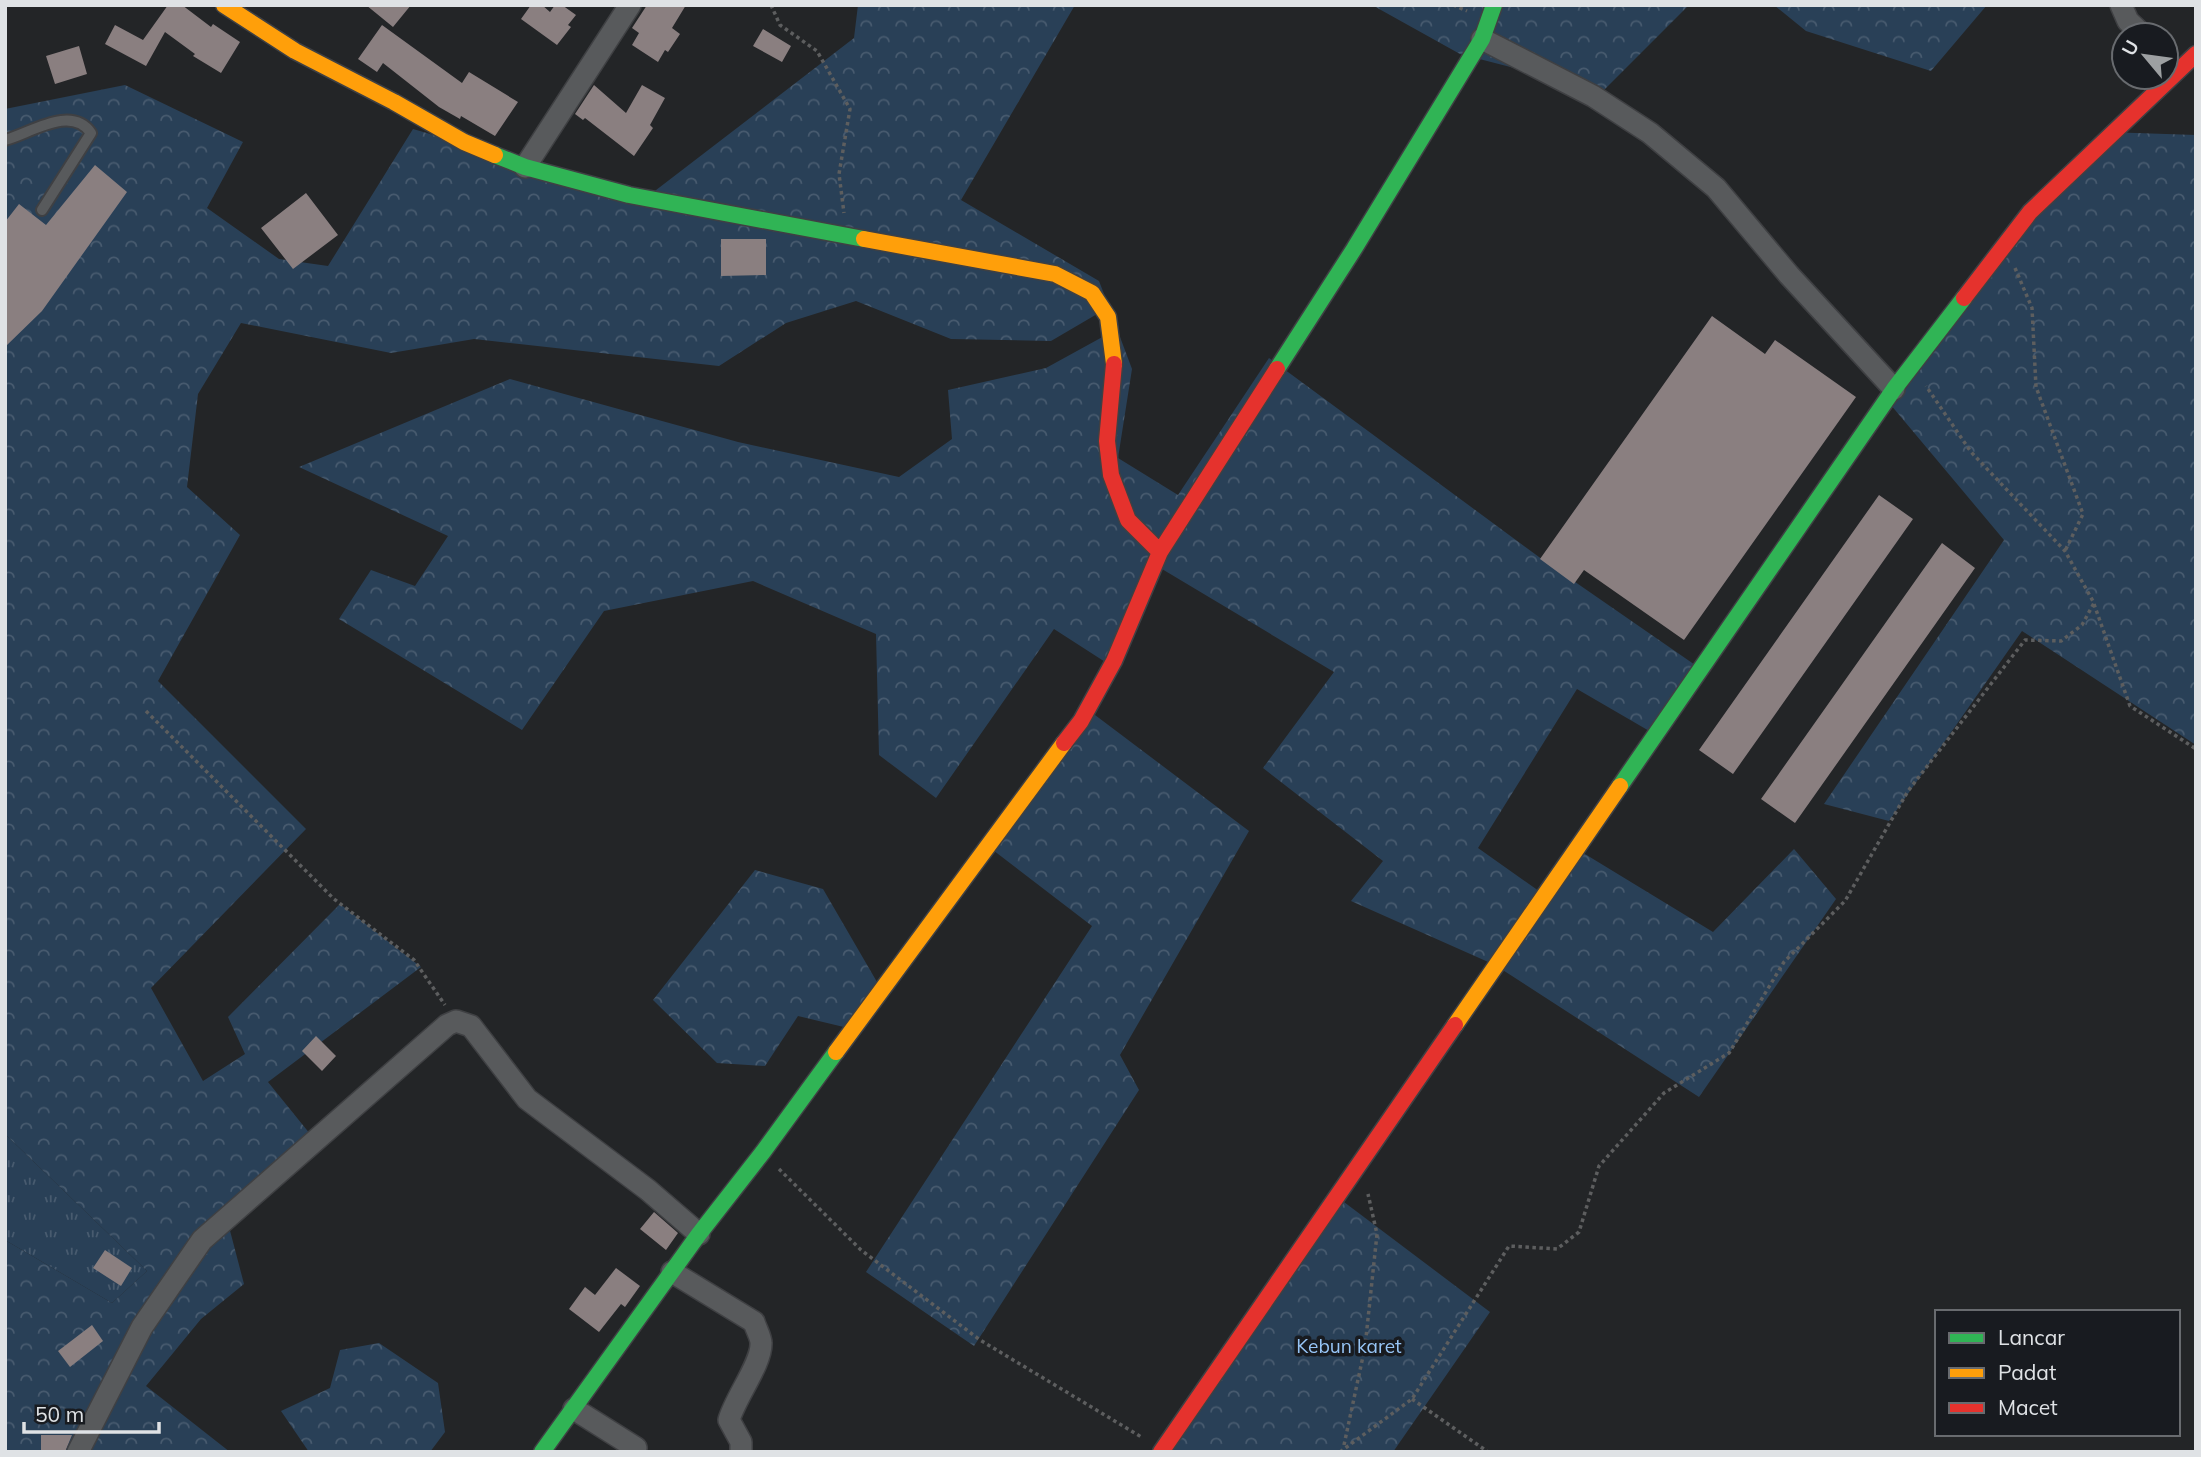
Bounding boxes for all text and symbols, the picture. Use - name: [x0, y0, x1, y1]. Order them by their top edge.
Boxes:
- north arrow: [2110, 21, 2180, 91]
- text: U: [2116, 36, 2144, 60]
- legend: [1935, 1310, 2180, 1436]
- text: Lancar: [1998, 1324, 2065, 1350]
- park label: Kebun karet: [1296, 1334, 1402, 1358]
- text: Padat: [1998, 1359, 2056, 1385]
- scale bar: [24, 1390, 159, 1434]
- text: Macet: [1998, 1394, 2058, 1420]
- text: 50 m: [35, 1401, 84, 1427]

